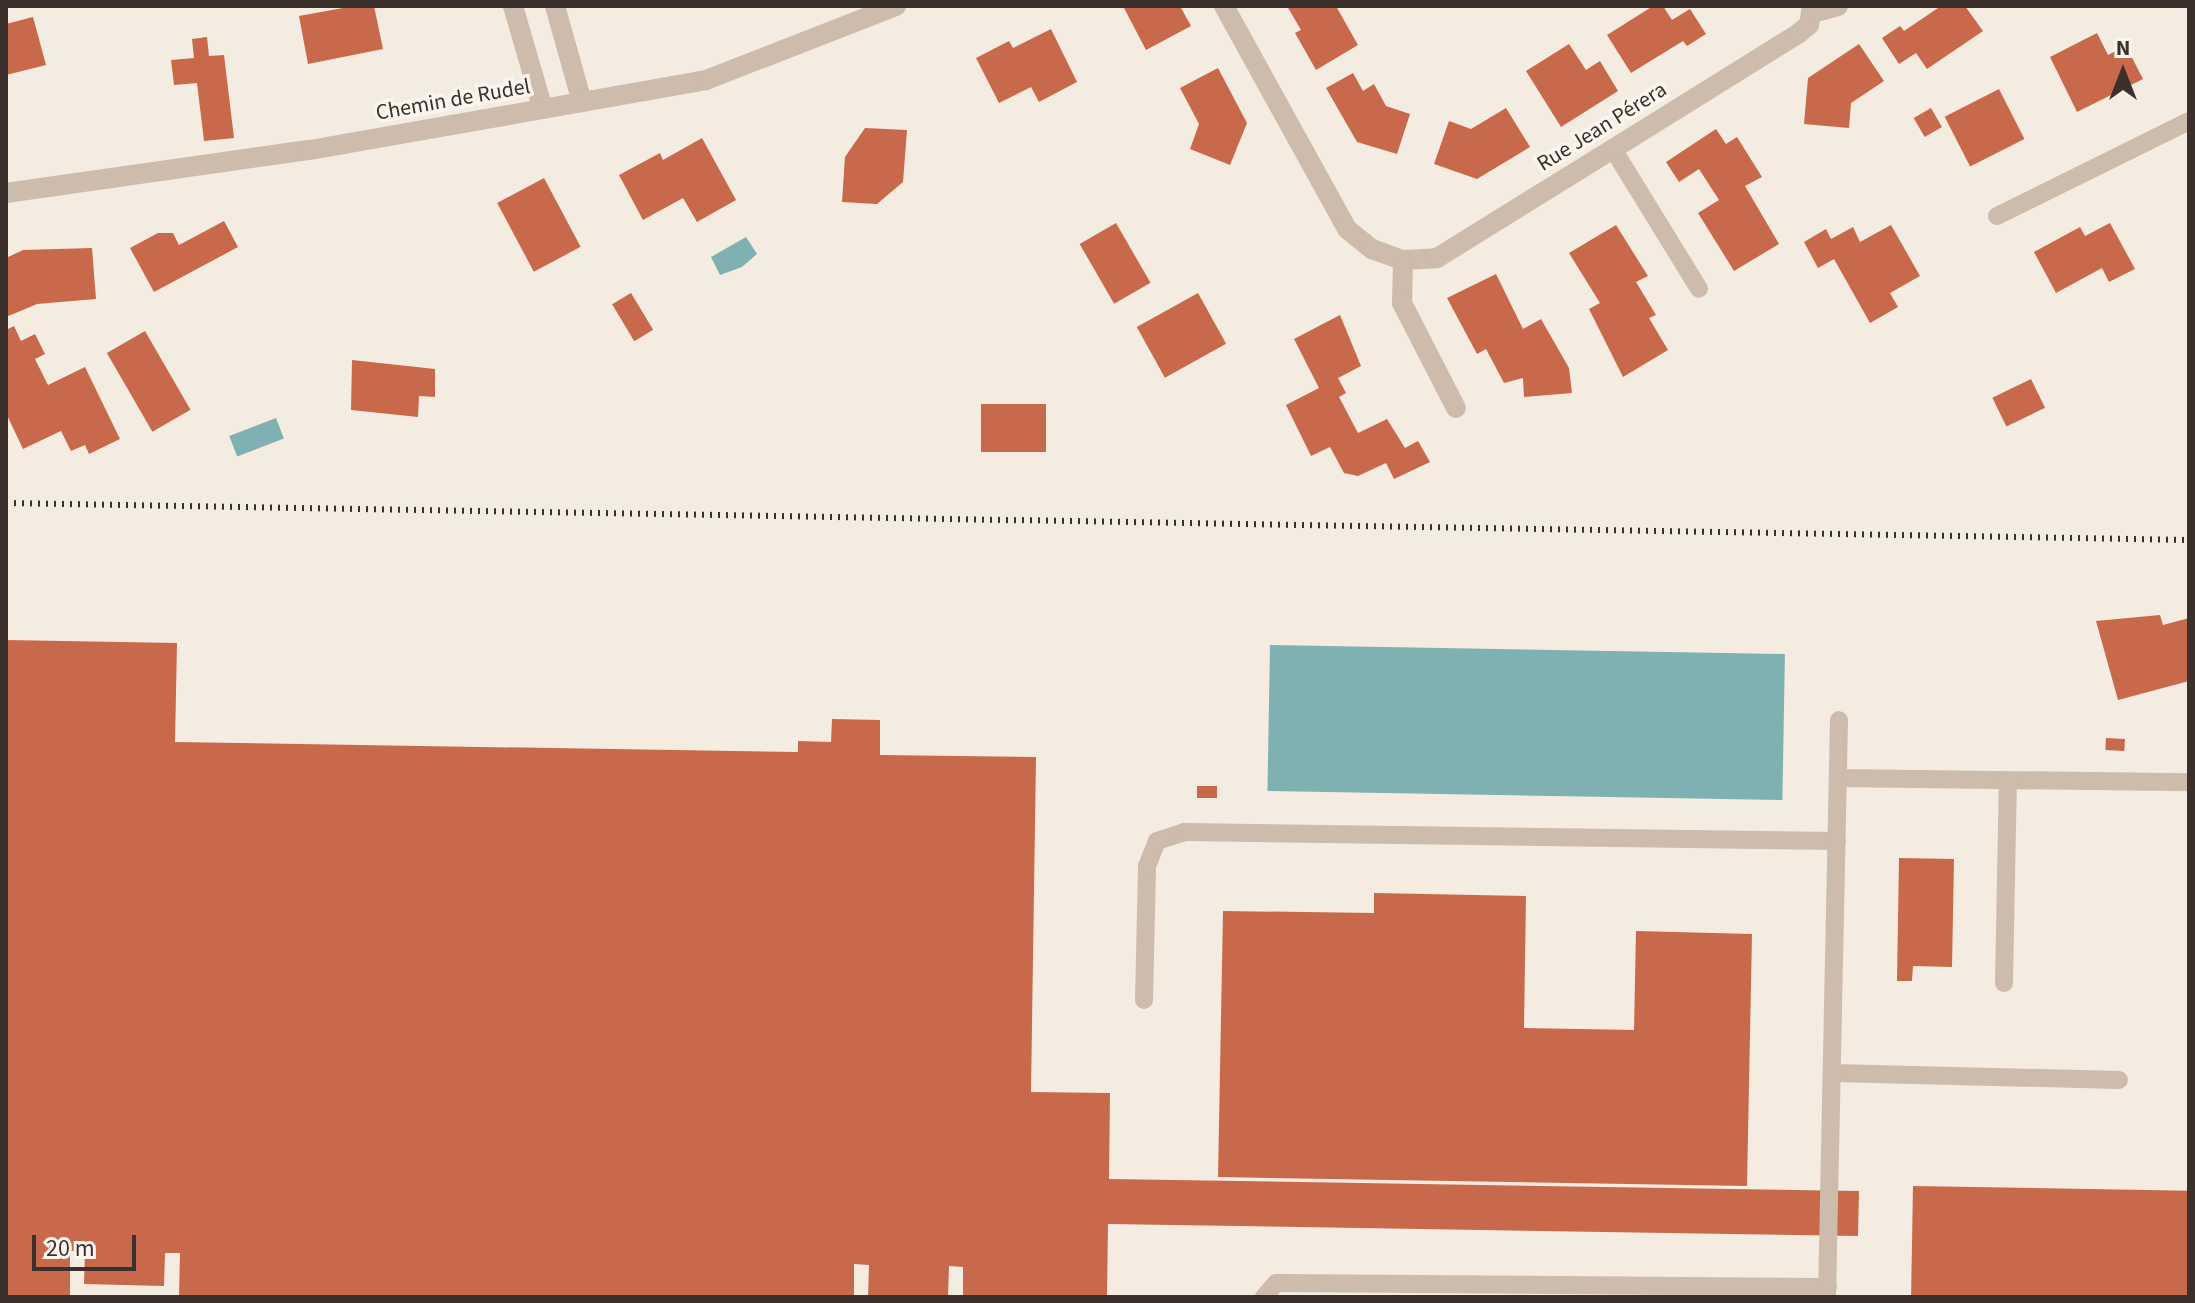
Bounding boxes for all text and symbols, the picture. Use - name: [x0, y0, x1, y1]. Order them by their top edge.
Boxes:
- north arrow: [2083, 32, 2163, 112]
- text: N: [2116, 32, 2130, 64]
- street label: Chemin de Rudel: [374, 73, 532, 127]
- street label: Rue Jean Pérera: [1532, 77, 1672, 177]
- scale bar: [36, 1219, 140, 1269]
- text: 20 m: [46, 1231, 95, 1266]

